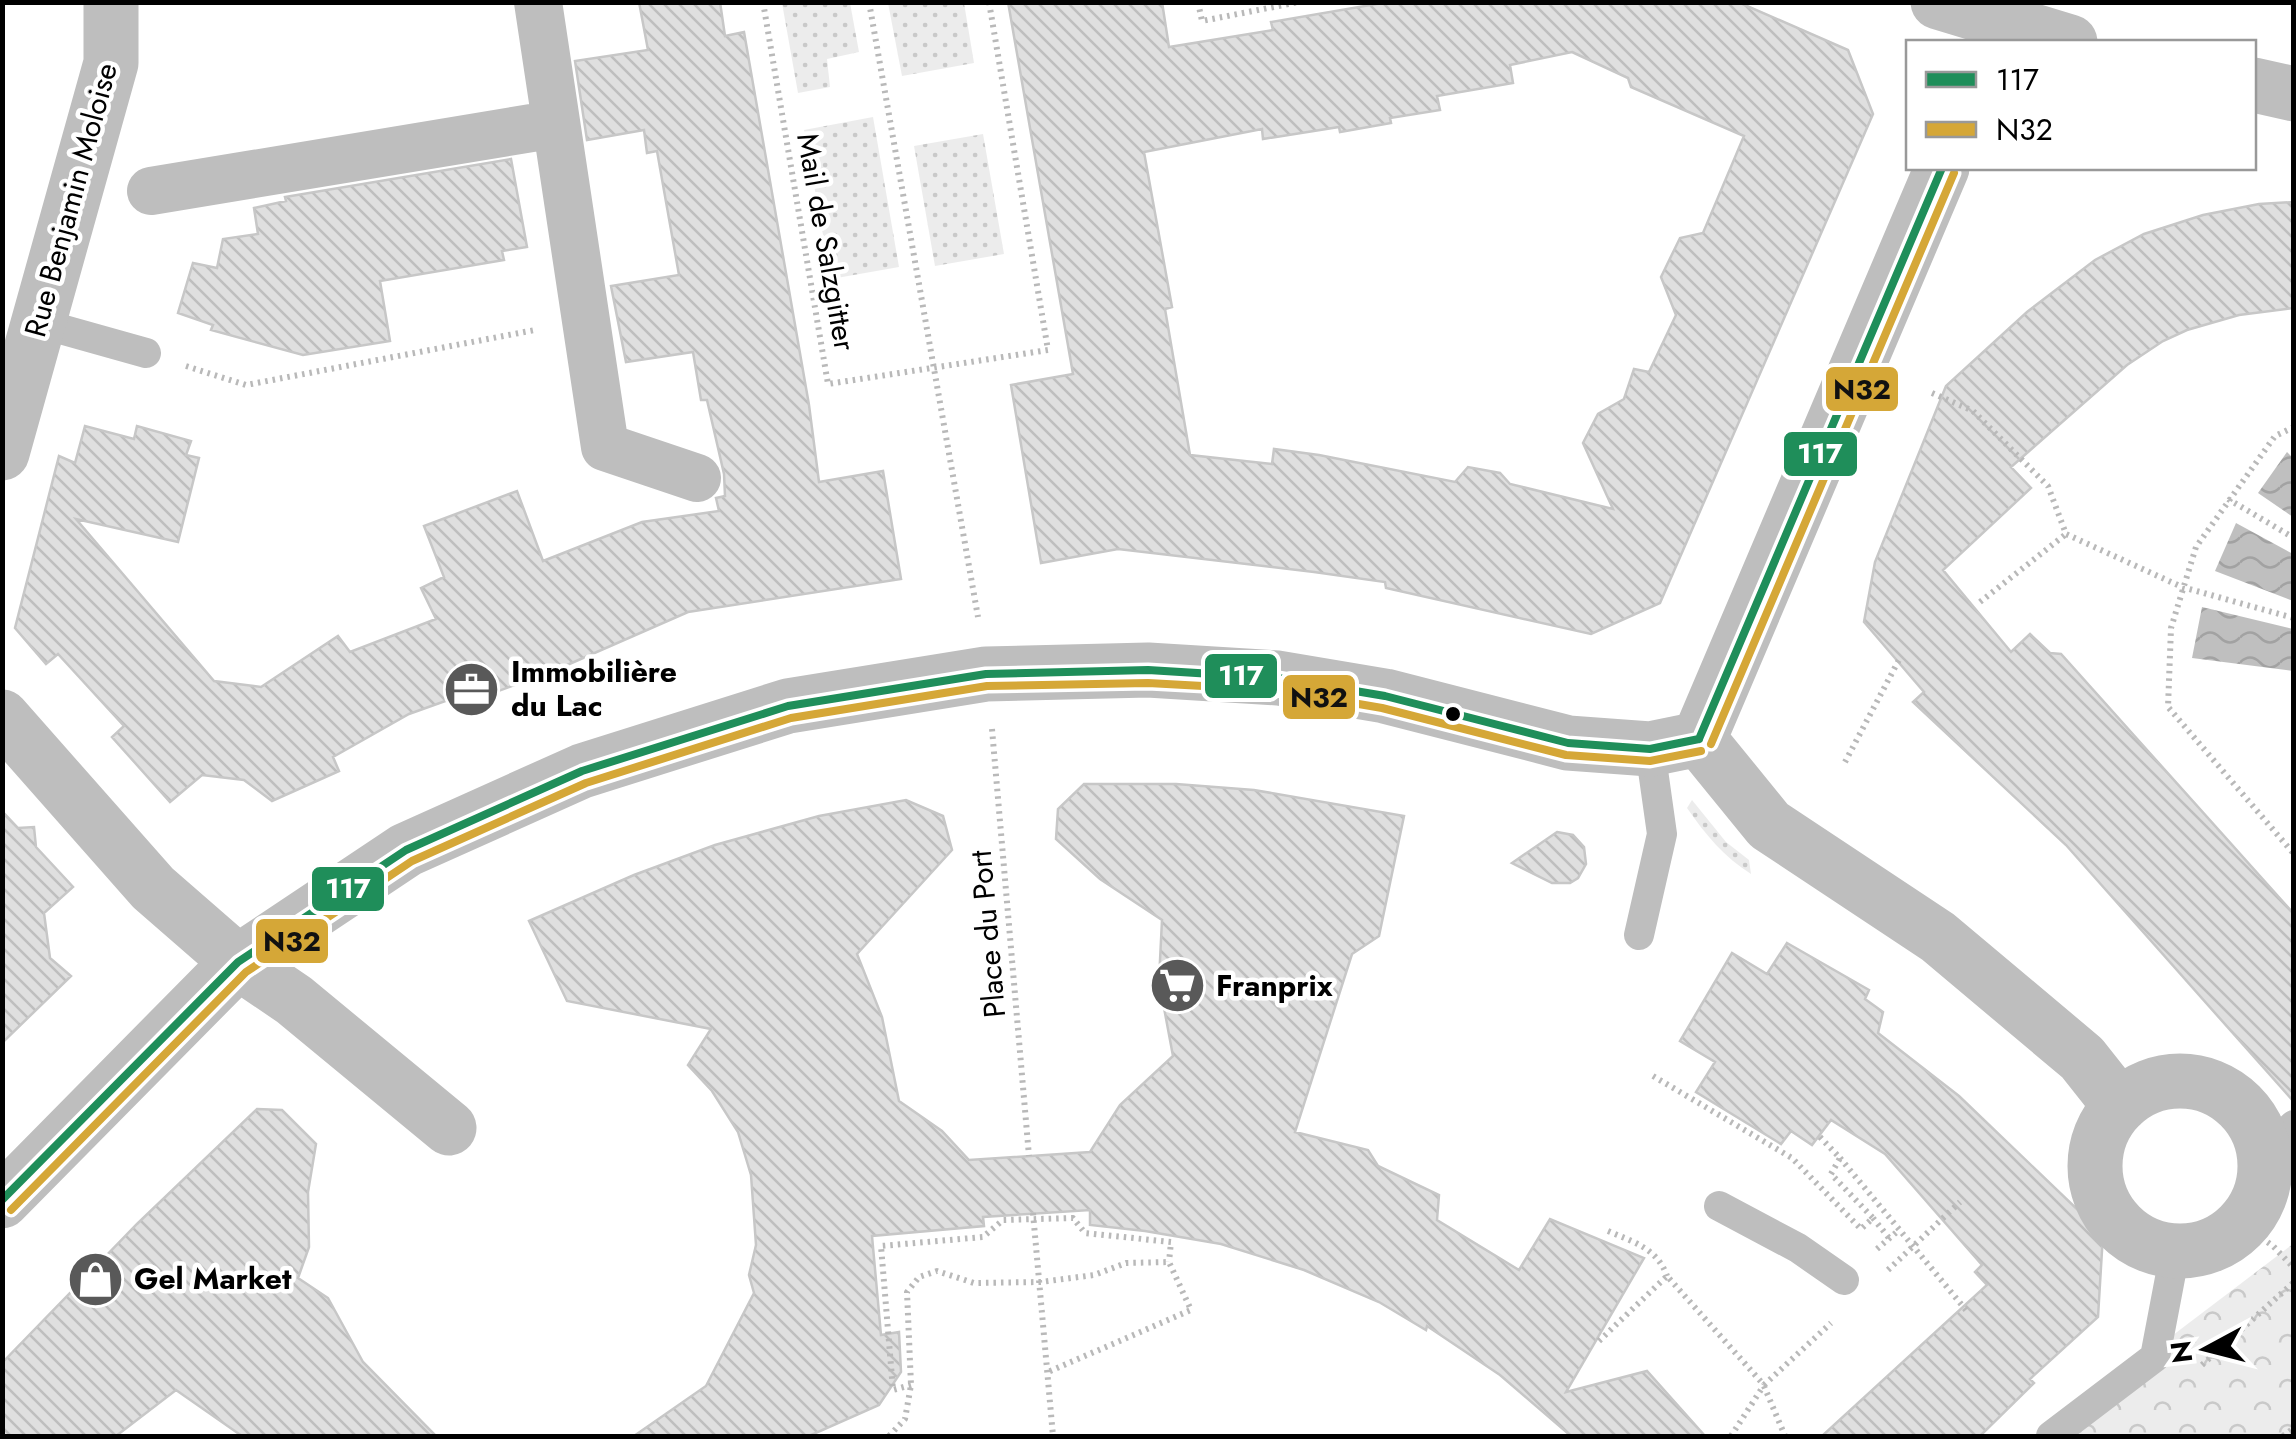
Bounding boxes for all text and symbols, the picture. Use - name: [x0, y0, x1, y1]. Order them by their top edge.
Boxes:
- legend: [1906, 40, 2256, 170]
- street label: Rue Benjamin Moloise: [13, 58, 128, 342]
- text: 117: [1996, 58, 2039, 101]
- text: N32: [1996, 108, 2053, 151]
- street label: Mail de Salzgitter: [786, 130, 867, 355]
- line badge: N32: [1824, 365, 1900, 413]
- text: N32: [1833, 369, 1891, 410]
- line badge: 117: [1782, 430, 1859, 478]
- text: 117: [1797, 433, 1843, 474]
- place label: Immobilière du Lac: [511, 650, 677, 727]
- line badge: 117: [1203, 652, 1279, 700]
- text: 117: [1218, 655, 1264, 696]
- office icon: Immobilière du Lac: [442, 659, 502, 719]
- line badge: N32: [1281, 673, 1357, 721]
- text: N32: [1290, 677, 1348, 718]
- unlabelled marker: [1443, 704, 1463, 724]
- street label: Place du Port: [959, 848, 1016, 1020]
- line badge: 117: [310, 865, 386, 913]
- text: 117: [325, 868, 371, 909]
- line badge: N32: [254, 917, 330, 965]
- text: N32: [263, 921, 321, 962]
- supermarket icon: Franprix: [1147, 956, 1207, 1016]
- place label: Franprix: [1216, 964, 1333, 1007]
- shop icon: Gel Market: [65, 1249, 125, 1309]
- place label: Gel Market: [134, 1257, 292, 1300]
- north arrow: [2156, 1299, 2256, 1399]
- text: N: [2160, 1338, 2203, 1366]

